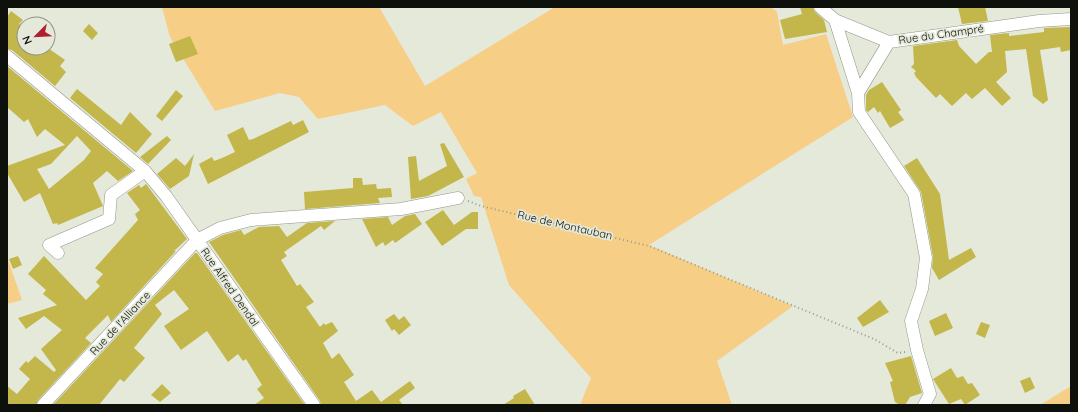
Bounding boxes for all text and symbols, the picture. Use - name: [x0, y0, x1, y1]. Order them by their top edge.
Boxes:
- north arrow: [16, 16, 56, 56]
- street label: Rue du Champré: [898, 21, 984, 47]
- text: N: [19, 34, 35, 47]
- street label: Rue de Montauban: [516, 207, 614, 243]
- street label: Rue Alfred Dendal: [198, 245, 262, 329]
- street label: Rue de l'Alliance: [87, 288, 153, 358]

